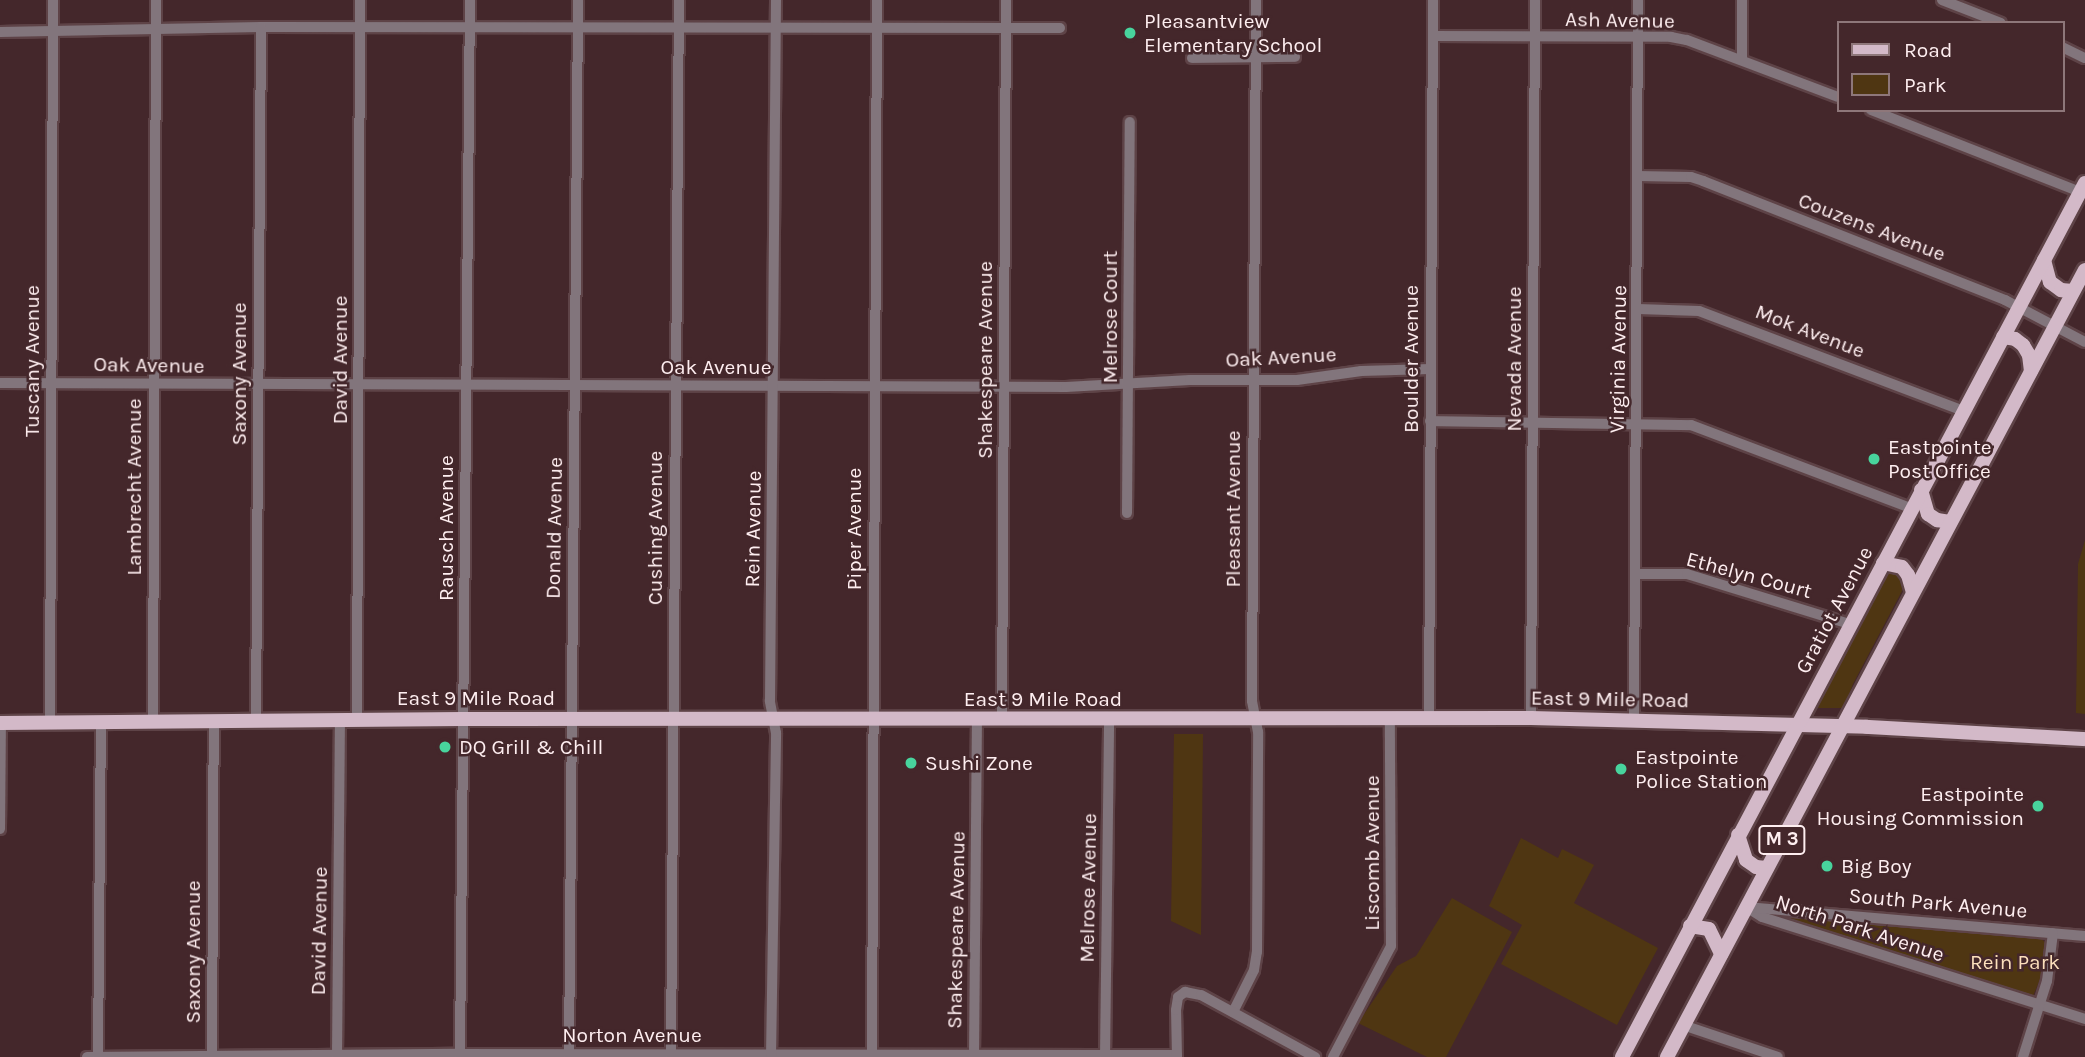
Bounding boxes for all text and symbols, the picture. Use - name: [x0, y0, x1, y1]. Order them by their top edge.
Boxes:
- street label: Ash Avenue: [1565, 6, 1675, 34]
- place label: Pleasantview Elementary School: [1144, 8, 1322, 58]
- legend: [1836, 21, 2064, 112]
- marker: Pleasantview Elementary School: [1122, 25, 1138, 41]
- text: Road: [1904, 38, 1952, 62]
- text: Park: [1904, 73, 1947, 97]
- street label: Couzens Avenue: [1795, 187, 1949, 267]
- street label: Melrose Court: [1097, 251, 1123, 383]
- street label: Shakespeare Avenue: [972, 261, 998, 459]
- street label: Tuscany Avenue: [19, 285, 45, 437]
- street label: Boulder Avenue: [1398, 285, 1424, 433]
- street label: Virginia Avenue: [1604, 285, 1632, 433]
- street label: Nevada Avenue: [1501, 286, 1527, 432]
- street label: David Avenue: [327, 296, 353, 424]
- street label: Mok Avenue: [1752, 299, 1868, 363]
- street label: Saxony Avenue: [226, 302, 252, 446]
- street label: Oak Avenue: [1225, 342, 1337, 372]
- street label: Oak Avenue: [93, 351, 205, 379]
- street label: Oak Avenue: [660, 354, 772, 380]
- street label: Lambrecht Avenue: [121, 398, 147, 576]
- street label: Pleasant Avenue: [1220, 430, 1246, 588]
- place label: Eastpointe Post Office: [1888, 434, 1992, 484]
- street label: Cushing Avenue: [642, 451, 668, 605]
- marker: Eastpointe Post Office: [1866, 451, 1882, 467]
- street label: Rausch Avenue: [433, 455, 459, 601]
- street label: Donald Avenue: [540, 457, 568, 599]
- street label: Piper Avenue: [841, 468, 867, 590]
- street label: Rein Avenue: [739, 470, 767, 588]
- street label: Gratiot Avenue: [1790, 542, 1878, 678]
- street label: Ethelyn Court: [1683, 546, 1815, 604]
- street label: East 9 Mile Road: [397, 685, 555, 711]
- street label: East 9 Mile Road: [1531, 685, 1689, 713]
- street label: East 9 Mile Road: [964, 686, 1122, 712]
- place label: DQ Grill & Chill: [459, 734, 603, 760]
- marker: DQ Grill & Chill: [437, 739, 453, 755]
- place label: Eastpointe Police Station: [1635, 744, 1767, 794]
- place label: Sushi Zone: [925, 750, 1033, 776]
- marker: Sushi Zone: [903, 755, 919, 771]
- marker: Eastpointe Police Station: [1613, 761, 1629, 777]
- street label: Liscomb Avenue: [1359, 775, 1385, 931]
- place label: Eastpointe Housing Commission: [1817, 781, 2024, 831]
- marker: Eastpointe Housing Commission: [2030, 798, 2046, 814]
- street label: Melrose Avenue: [1074, 813, 1102, 963]
- road number: M 3: [1758, 824, 1806, 856]
- street label: Shakespeare Avenue: [942, 831, 970, 1029]
- place label: Big Boy: [1841, 853, 1911, 879]
- marker: Big Boy: [1819, 858, 1835, 874]
- street label: David Avenue: [305, 866, 333, 996]
- street label: Saxony Avenue: [180, 880, 206, 1024]
- street label: South Park Avenue: [1848, 883, 2028, 923]
- street label: North Park Avenue: [1773, 889, 1947, 967]
- park label: Rein Park: [1970, 949, 2060, 975]
- street label: Norton Avenue: [562, 1022, 702, 1048]

